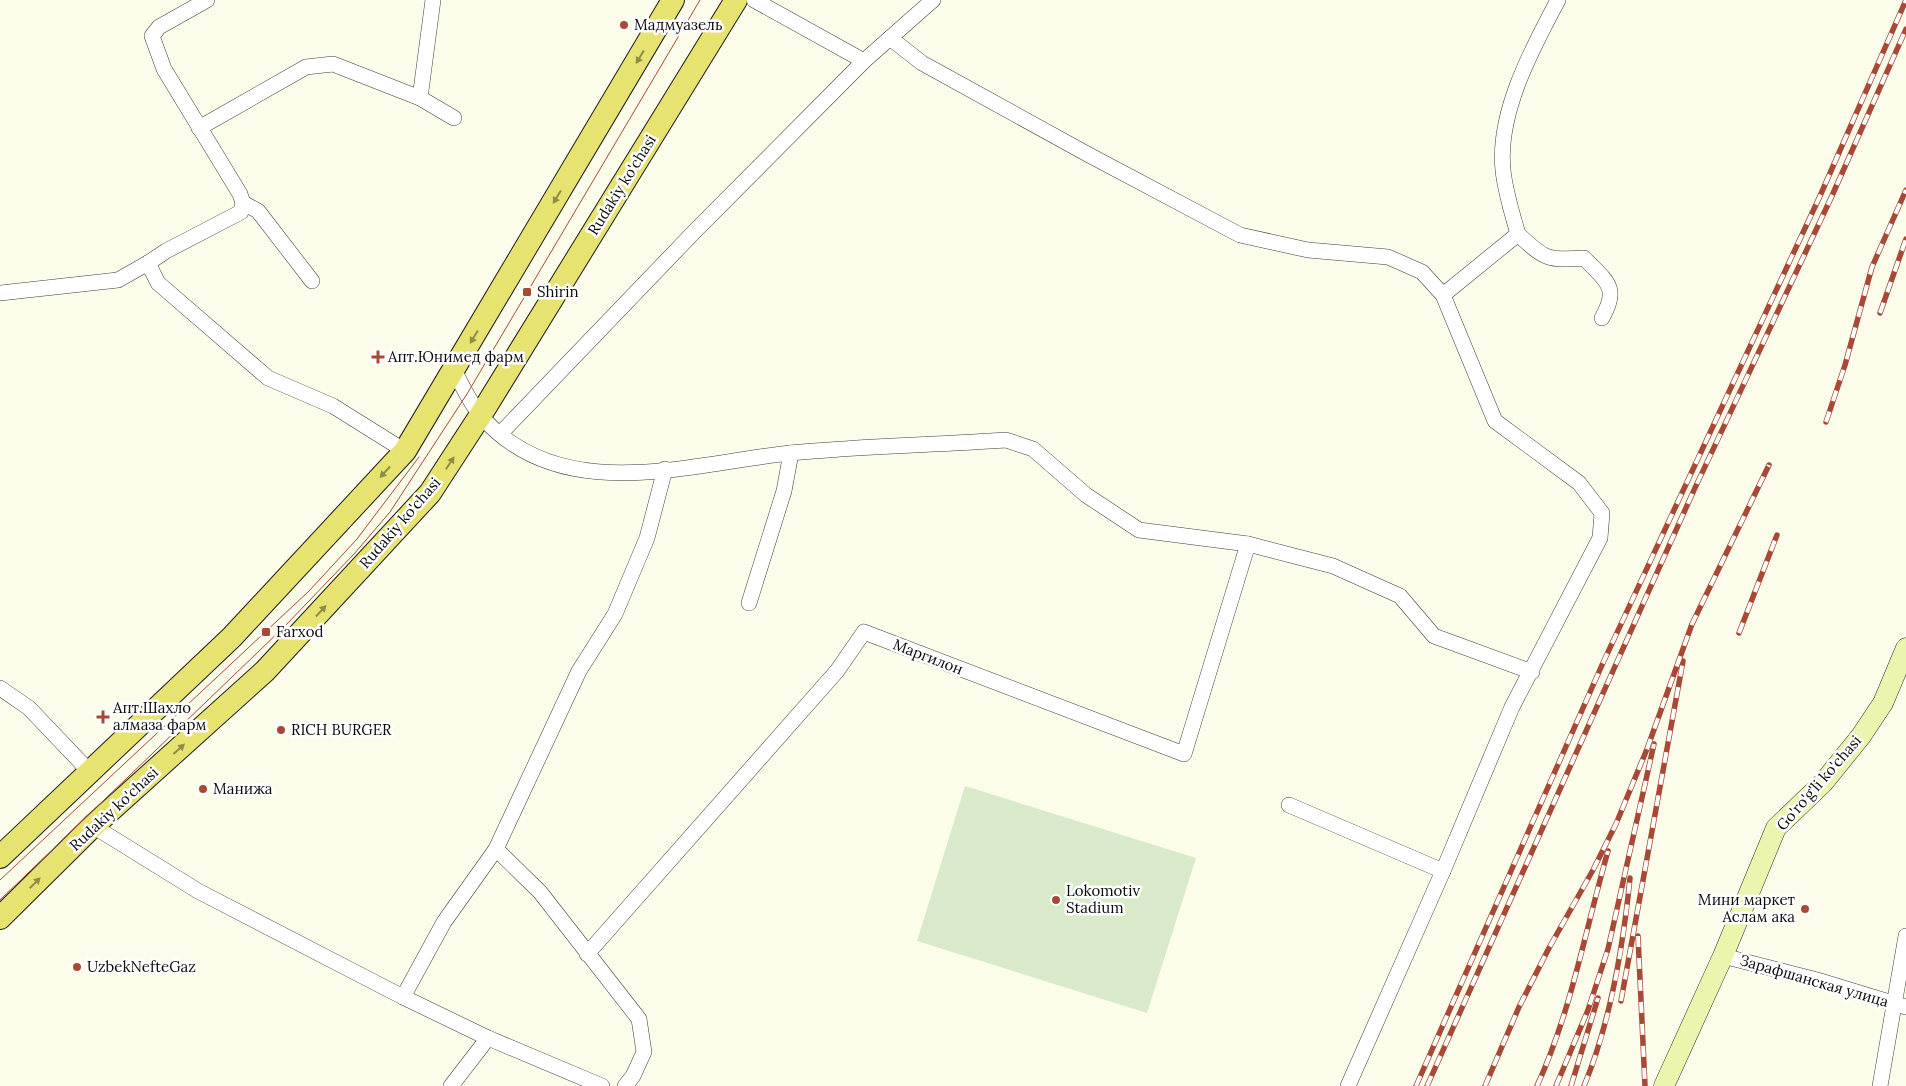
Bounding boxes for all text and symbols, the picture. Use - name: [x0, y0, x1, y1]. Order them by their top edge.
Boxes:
- place label: Мадмуазель: [634, 15, 723, 34]
- marker: Мадмуазель: [618, 19, 630, 31]
- one-way arrow: [635, 50, 644, 64]
- street label: Rudakiy ko'chasi: [583, 131, 660, 238]
- one-way arrow: [552, 190, 561, 203]
- place label: Shirin: [537, 282, 579, 301]
- marker: Shirin: [521, 286, 533, 298]
- one-way arrow: [469, 330, 478, 343]
- place label: Апт.Юнимед фарм: [387, 347, 524, 366]
- marker: Апт.Юнимед фарм: [372, 351, 384, 363]
- one-way arrow: [445, 456, 455, 469]
- one-way arrow: [379, 466, 391, 478]
- street label: Rudakiy ko'chasi: [355, 473, 444, 572]
- one-way arrow: [315, 606, 327, 618]
- place label: Farxod: [276, 622, 324, 641]
- marker: Farxod: [260, 626, 272, 638]
- street label: Маргилон: [890, 635, 966, 679]
- place label: Апт.Шахло алмаза фарм: [112, 698, 206, 734]
- marker: Апт.Шахло алмаза фарм: [97, 711, 109, 723]
- place label: RICH BURGER: [291, 720, 392, 739]
- marker: RICH BURGER: [275, 724, 287, 736]
- street label: Go'ro'g'li ko'chasi: [1772, 731, 1865, 834]
- one-way arrow: [172, 743, 185, 754]
- street label: Rudakiy ko'chasi: [65, 763, 162, 855]
- place label: Манижа: [213, 779, 273, 798]
- marker: Манижа: [197, 783, 209, 795]
- one-way arrow: [28, 878, 40, 890]
- place label: Lokomotiv Stadium: [1066, 881, 1140, 917]
- place label: Мини маркет Аслам ака: [1698, 890, 1796, 926]
- marker: Lokomotiv Stadium: [1050, 894, 1062, 906]
- marker: Мини маркет Аслам ака: [1799, 903, 1811, 915]
- street label: Зарафшанская улица: [1738, 950, 1891, 1011]
- place label: UzbekNefteGaz: [87, 957, 196, 976]
- marker: UzbekNefteGaz: [71, 961, 83, 973]

